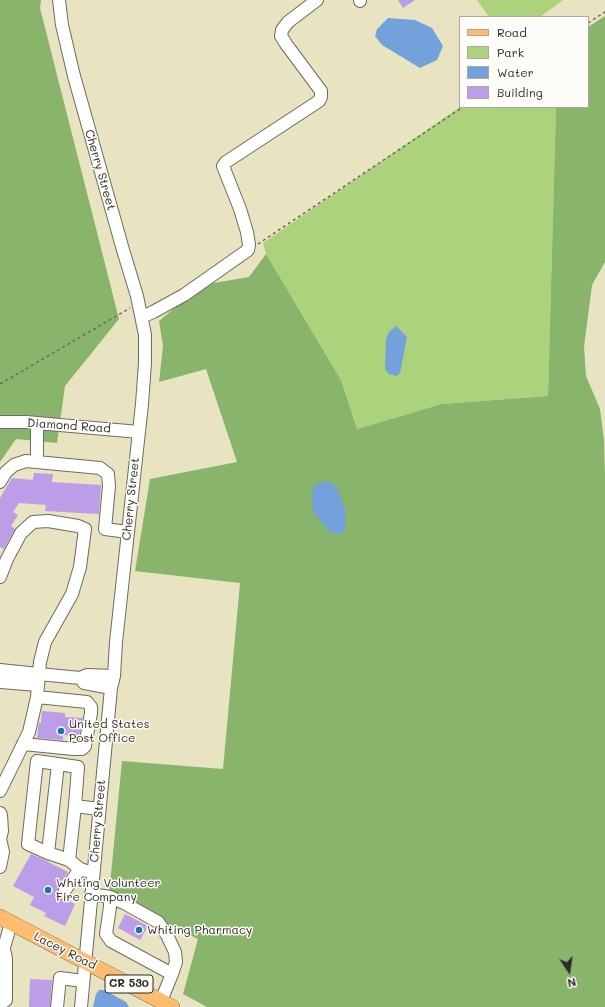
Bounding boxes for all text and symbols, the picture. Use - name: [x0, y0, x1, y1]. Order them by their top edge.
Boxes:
- legend: [459, 16, 589, 108]
- text: Road: [497, 24, 527, 40]
- text: Park: [497, 44, 524, 60]
- text: Water: [497, 64, 534, 80]
- text: Building: [497, 84, 543, 100]
- street label: Cherry Street: [82, 128, 118, 212]
- street label: Diamond Road: [27, 416, 111, 436]
- street label: Cherry Street: [119, 457, 143, 541]
- place label: United States Post Office: [69, 717, 150, 745]
- marker: United States Post Office: [56, 726, 66, 736]
- street label: Cherry Street: [87, 779, 109, 863]
- place label: Whiting Volunteer Fire Company: [56, 876, 161, 904]
- marker: Whiting Volunteer Fire Company: [43, 885, 53, 895]
- place label: Whiting Pharmacy: [147, 923, 252, 937]
- marker: Whiting Pharmacy: [134, 925, 144, 935]
- street label: Lacey Road: [31, 929, 99, 973]
- north arrow: [549, 951, 589, 991]
- road number: CR 530: [105, 975, 153, 993]
- text: N: [566, 975, 578, 991]

